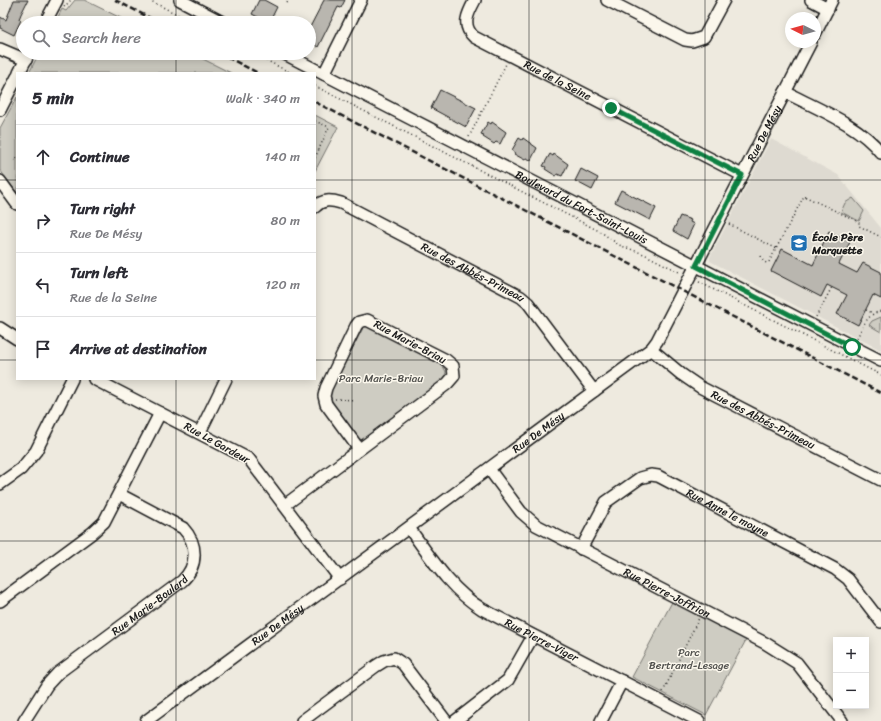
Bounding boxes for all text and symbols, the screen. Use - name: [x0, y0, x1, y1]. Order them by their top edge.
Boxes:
- north arrow: [785, 12, 821, 48]
- search box: [16, 16, 316, 60]
- text: Search here: [62, 25, 141, 51]
- icon: search: [30, 27, 52, 49]
- street label: Rue de la Seine: [520, 55, 595, 106]
- text: 5 min: [32, 83, 74, 113]
- text: Walk · 340 m: [226, 87, 300, 110]
- route end: [602, 99, 620, 117]
- street label: Rue De Mésy: [742, 101, 787, 165]
- text: Continue: [70, 144, 130, 170]
- text: 140 m: [265, 145, 300, 168]
- icon: ahead: [32, 146, 54, 168]
- street label: Boulevard du Fort-Saint-Louis: [512, 165, 652, 249]
- text: Turn right: [70, 196, 135, 222]
- text: 80 m: [271, 209, 300, 232]
- icon: right: [32, 210, 54, 232]
- text: Rue De Mésy: [70, 222, 142, 245]
- place label: École Père Marquette: [811, 228, 864, 260]
- school or university icon: École Père Marquette: [789, 233, 809, 253]
- street label: Rue des Abbés-Primeau: [418, 237, 530, 307]
- text: Turn left: [70, 260, 128, 286]
- text: 120 m: [265, 273, 300, 296]
- icon: left: [32, 274, 54, 296]
- text: Rue de la Seine: [70, 286, 157, 309]
- street label: Rue Marie-Briau: [370, 315, 450, 369]
- text: Arrive at destination: [70, 336, 207, 362]
- icon: arrive: [32, 338, 54, 360]
- route start: [843, 338, 861, 356]
- park label: Parc Marie-Briau: [339, 369, 423, 388]
- street label: Rue des Abbés-Primeau: [708, 385, 819, 454]
- street label: Rue De Mésy: [508, 406, 569, 458]
- street label: Rue Le Gardeur: [180, 417, 254, 469]
- street label: Rue Anne le moyne: [683, 483, 773, 543]
- street label: Rue Pierre-Joffrion: [620, 562, 714, 623]
- street label: Rue Marie-Boulard: [107, 570, 194, 640]
- street label: Rue De Mésy: [247, 598, 308, 650]
- street label: Rue Pierre-Viger: [502, 613, 583, 667]
- map controls: [833, 637, 869, 709]
- button: +: [833, 637, 869, 673]
- park label: Parc Bertrand-Lesage: [649, 643, 730, 675]
- button: −: [833, 673, 869, 709]

